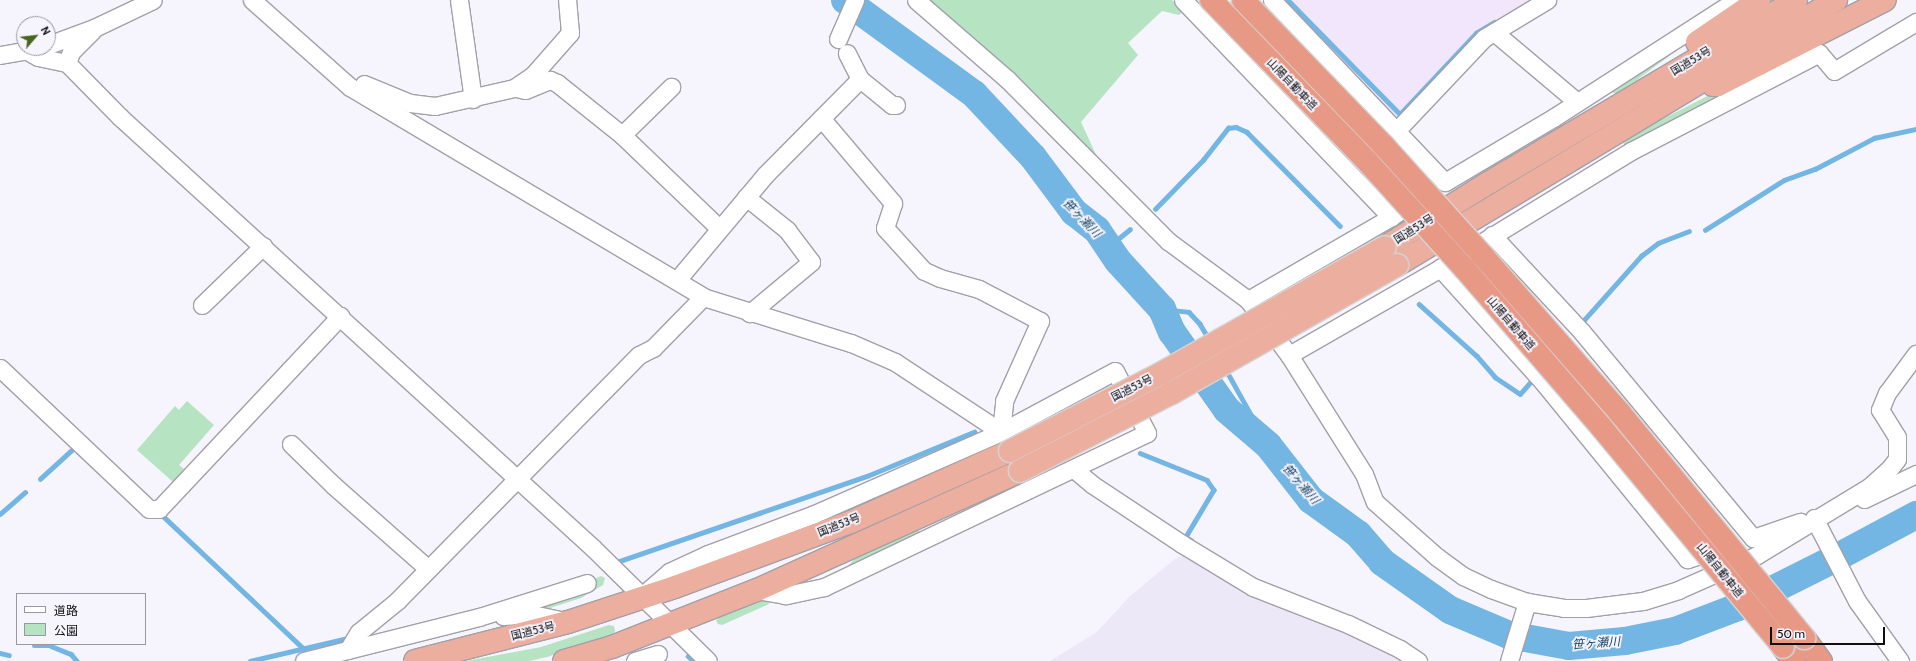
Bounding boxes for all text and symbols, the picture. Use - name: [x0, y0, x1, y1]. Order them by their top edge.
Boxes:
- north arrow: [16, 16, 56, 56]
- text: N: [38, 24, 54, 38]
- street label: 国道53号: [1668, 44, 1714, 78]
- street label: 山陽自動車道: [1264, 56, 1320, 112]
- water label: 笹ヶ瀬川: [1060, 196, 1104, 240]
- street label: 国道53号: [1391, 212, 1437, 246]
- street label: 山陽自動車道: [1484, 294, 1538, 352]
- street label: 国道53号: [1109, 372, 1155, 404]
- water label: 笹ヶ瀬川: [1280, 461, 1322, 507]
- street label: 国道53号: [816, 510, 862, 540]
- street label: 山陽自動車道: [1694, 540, 1746, 600]
- legend: [16, 593, 146, 645]
- text: 道路: [54, 603, 78, 618]
- street label: 国道53号: [510, 619, 556, 643]
- scale bar: [1772, 619, 1887, 645]
- text: 公園: [54, 623, 78, 638]
- text: 50 m: [1777, 626, 1805, 641]
- water label: 笹ヶ瀬川: [1572, 634, 1620, 652]

